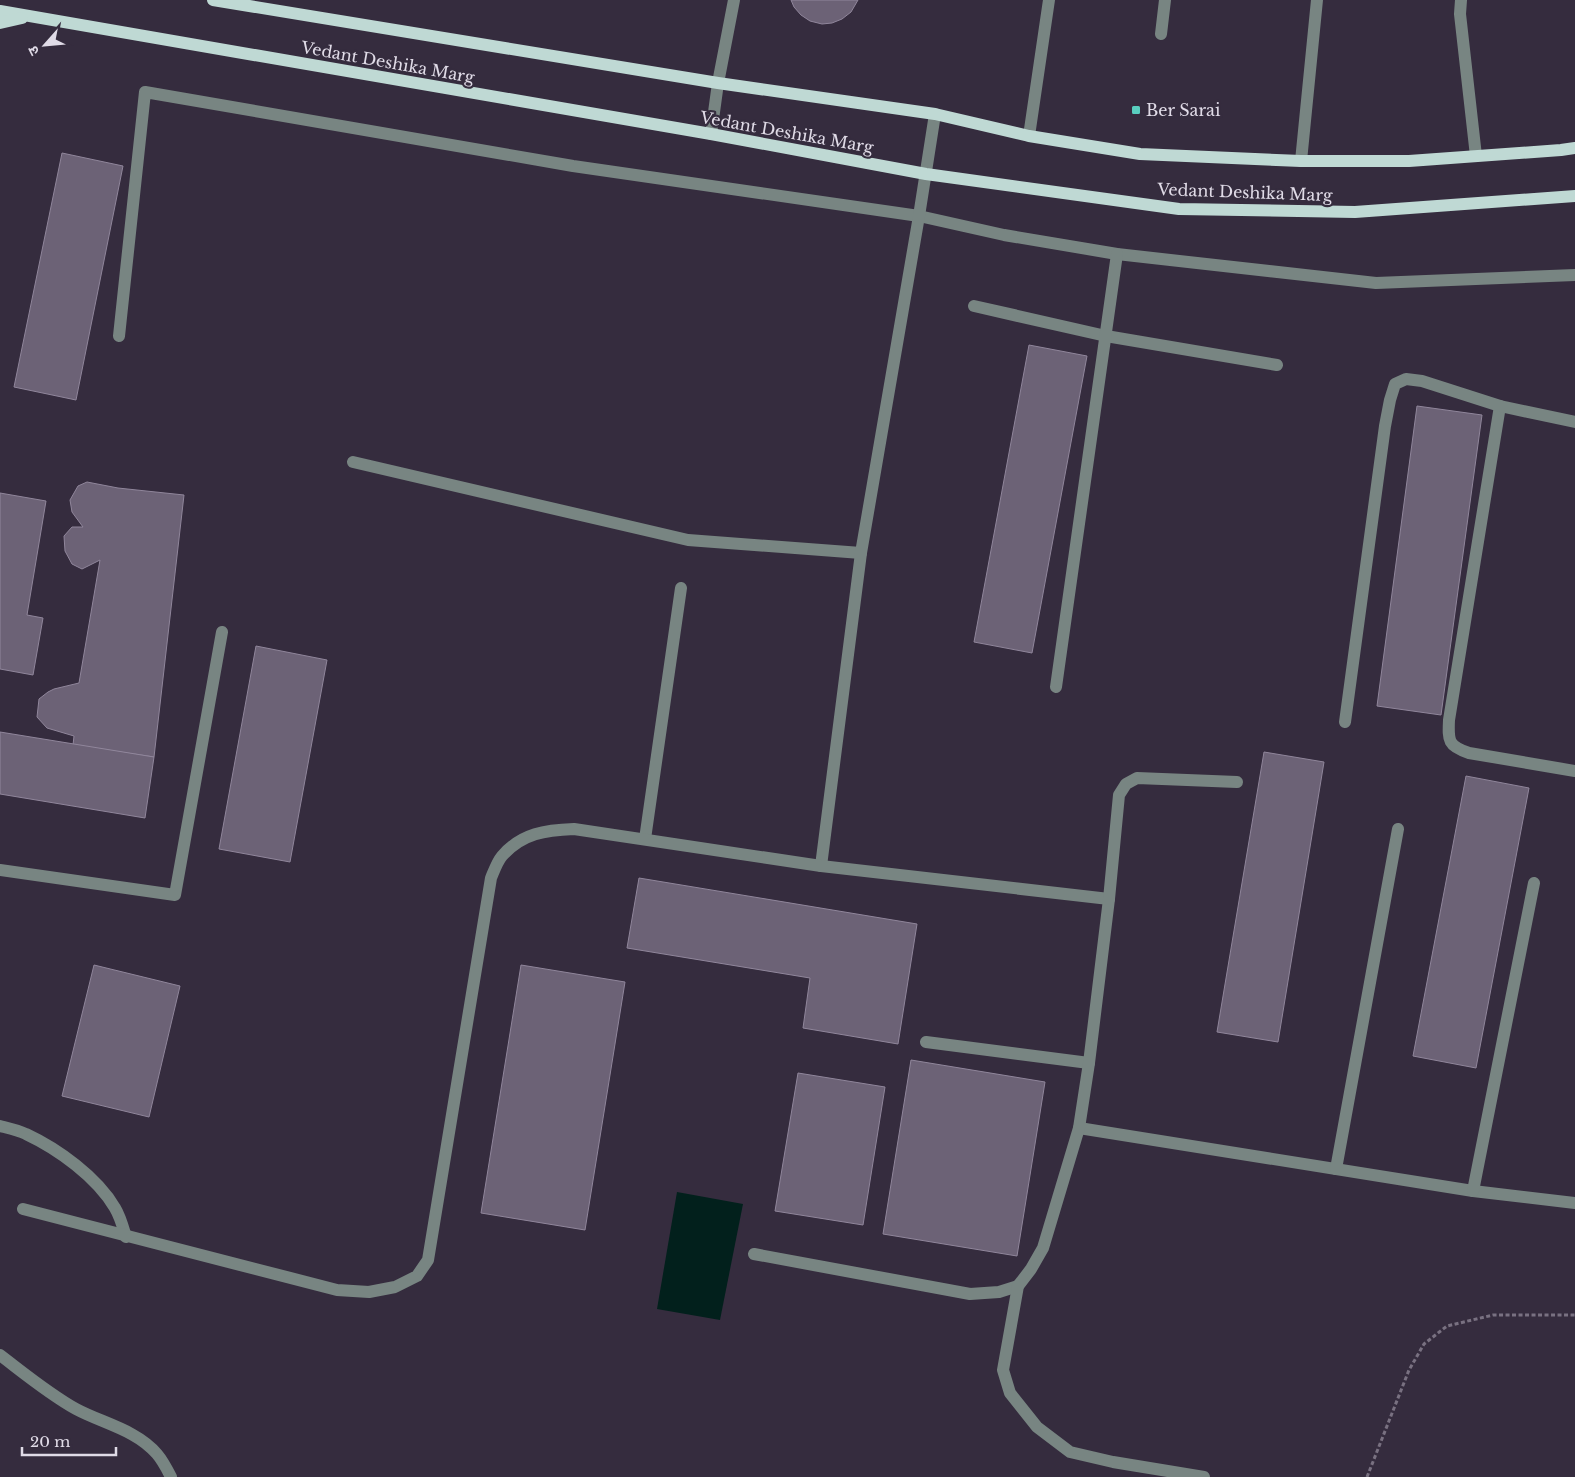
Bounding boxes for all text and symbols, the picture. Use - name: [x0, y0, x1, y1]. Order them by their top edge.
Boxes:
- north arrow: [20, 20, 70, 70]
- street label: Vedant Deshika Marg: [299, 37, 477, 87]
- text: उ: [23, 42, 43, 59]
- place label: Ber Sarai: [1146, 100, 1221, 120]
- marker: Ber Sarai: [1130, 104, 1142, 116]
- street label: Vedant Deshika Marg: [698, 107, 876, 157]
- street label: Vedant Deshika Marg: [1156, 179, 1333, 205]
- scale bar: [22, 1424, 116, 1456]
- text: 20 m: [30, 1432, 70, 1451]

